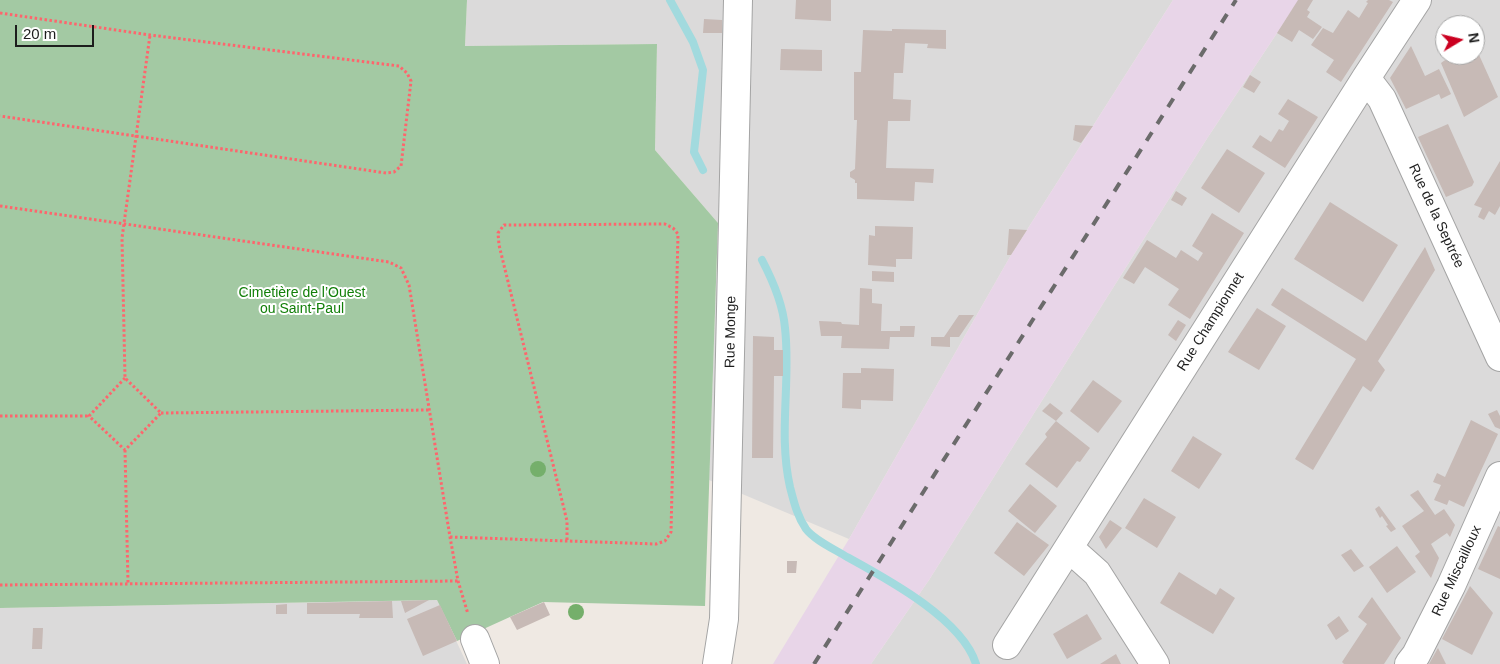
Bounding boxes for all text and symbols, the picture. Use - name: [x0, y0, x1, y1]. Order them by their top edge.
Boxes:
- scale bar: [18, 15, 96, 47]
- north arrow: [1435, 15, 1485, 65]
- text: 20 m: [23, 25, 56, 42]
- text: N: [1465, 32, 1483, 44]
- street label: Rue de la Septrée: [1405, 161, 1467, 271]
- street label: Rue Championnet: [1174, 270, 1248, 374]
- park label: Cimetière de l’Ouest ou Saint-Paul: [239, 285, 365, 318]
- street label: Rue Monge: [722, 296, 740, 368]
- street label: Rue Miscailloux: [1429, 523, 1485, 619]

